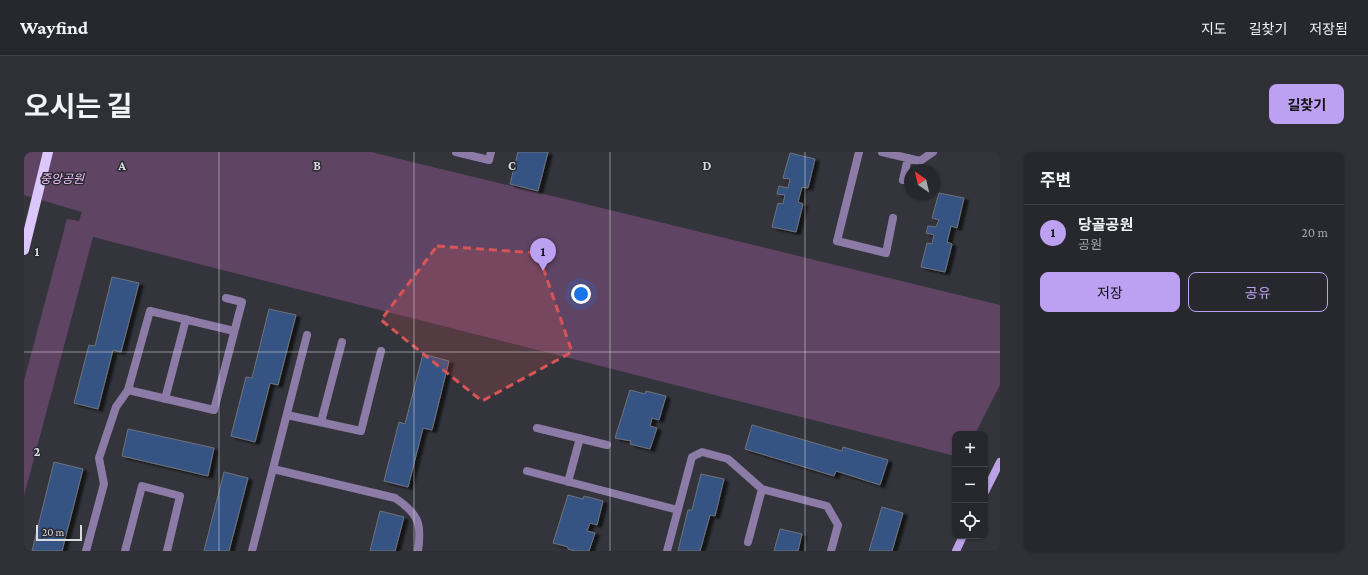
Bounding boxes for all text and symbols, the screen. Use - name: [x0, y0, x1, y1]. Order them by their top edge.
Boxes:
- text: Wayfind: [20, 17, 88, 38]
- text: 지도: [1201, 21, 1227, 37]
- text: 길찾기: [1249, 21, 1287, 37]
- text: 저장됨: [1309, 21, 1348, 37]
- button: 길찾기: [1269, 84, 1344, 124]
- text: 오시는 길: [24, 91, 132, 122]
- text: A: [117, 158, 126, 173]
- text: B: [313, 158, 321, 173]
- text: C: [508, 158, 516, 173]
- text: D: [703, 158, 712, 173]
- north arrow: [904, 164, 940, 200]
- text: 주변: [1040, 171, 1071, 190]
- park label: 중앙공원: [40, 172, 85, 186]
- text: 당골공원: [1078, 217, 1133, 233]
- text: 1: [1051, 225, 1055, 240]
- text: 20 m: [1302, 225, 1328, 240]
- text: 공원: [1078, 237, 1102, 252]
- pin: 1: [530, 238, 556, 271]
- text: 1: [35, 244, 40, 259]
- button: 저장: [1040, 272, 1180, 312]
- button: 공유: [1188, 272, 1328, 312]
- your location: [571, 284, 591, 304]
- map controls: [952, 431, 988, 539]
- button: +: [952, 431, 988, 467]
- text: 2: [34, 444, 41, 459]
- button: −: [952, 467, 988, 503]
- button: locate: [952, 503, 988, 539]
- scale bar: [36, 523, 82, 542]
- text: 20 m: [42, 526, 64, 538]

